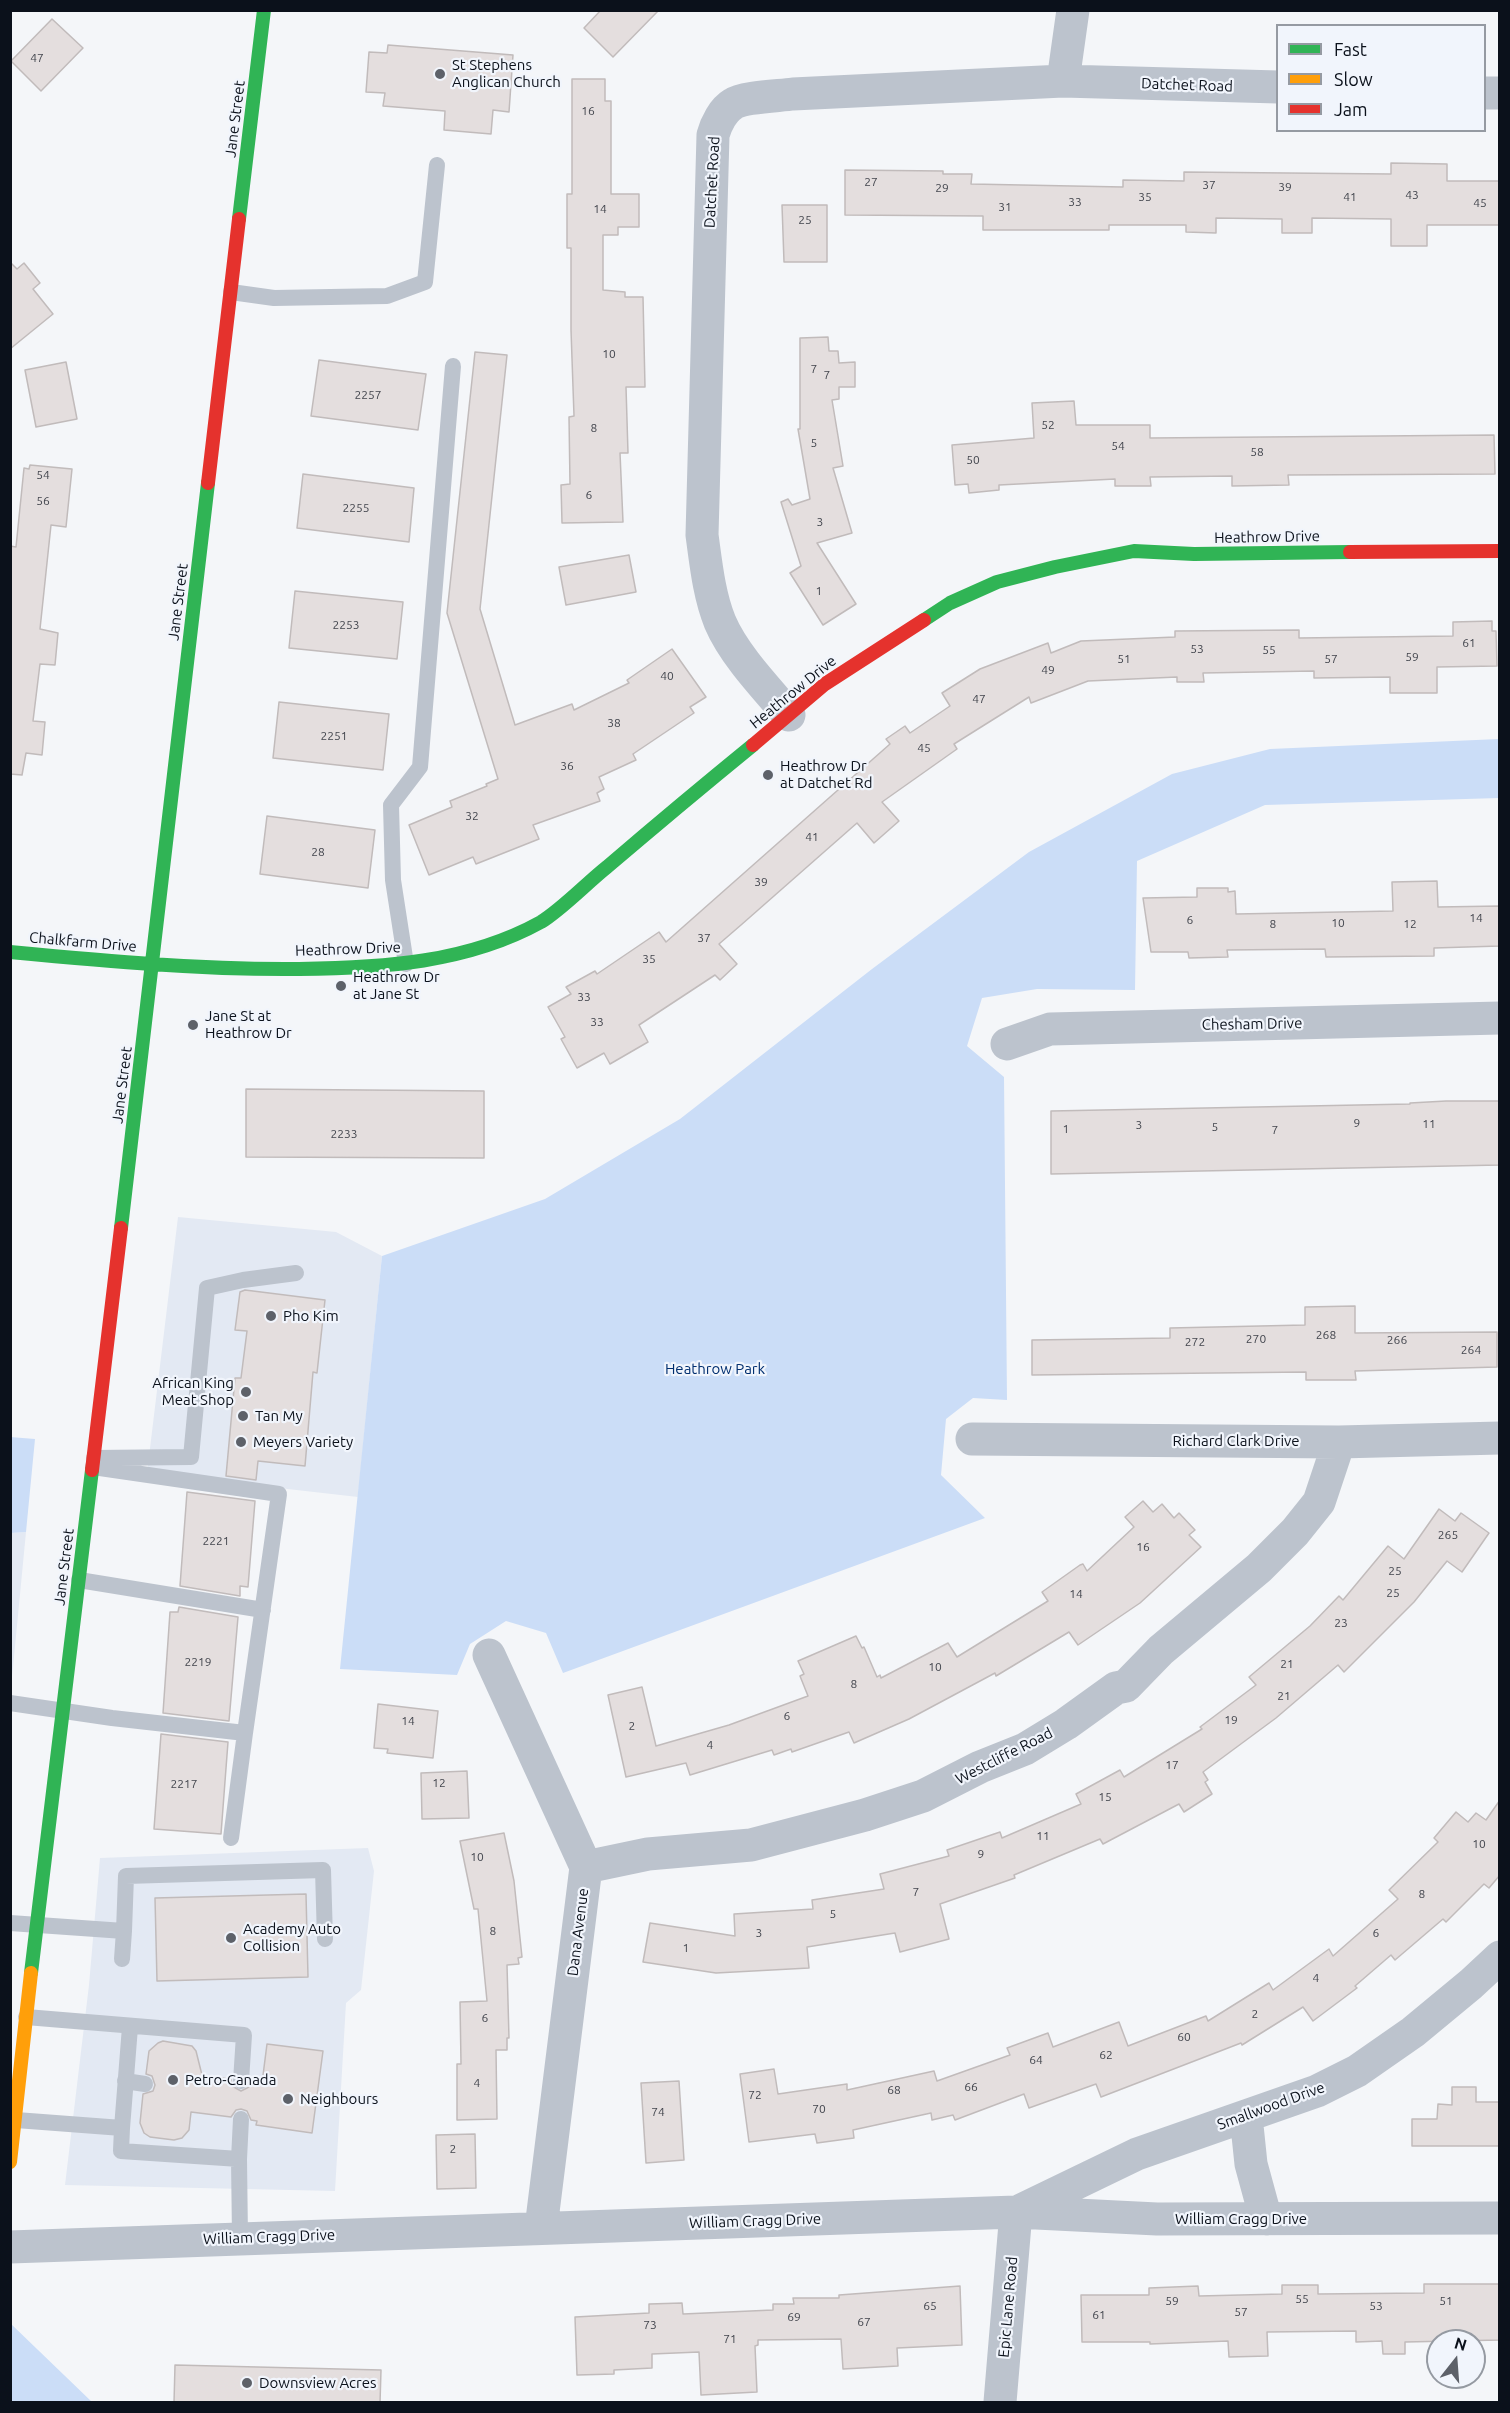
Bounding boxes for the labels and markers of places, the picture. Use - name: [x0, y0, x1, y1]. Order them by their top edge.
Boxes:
- place label: St Stephens Anglican Church: [452, 56, 561, 91]
- marker: St Stephens Anglican Church: [433, 67, 447, 81]
- place label: Heathrow Dr at Datchet Rd: [780, 757, 872, 792]
- marker: Heathrow Dr at Datchet Rd: [761, 768, 775, 782]
- place label: Heathrow Dr at Jane St: [353, 968, 440, 1003]
- marker: Heathrow Dr at Jane St: [334, 979, 348, 993]
- place label: Jane St at Heathrow Dr: [205, 1007, 292, 1042]
- marker: Jane St at Heathrow Dr: [186, 1018, 200, 1032]
- place label: Pho Kim: [283, 1307, 339, 1325]
- marker: Pho Kim: [264, 1309, 278, 1323]
- place label: African King Meat Shop: [152, 1374, 234, 1409]
- marker: African King Meat Shop: [239, 1385, 253, 1399]
- place label: Tan My: [255, 1407, 303, 1425]
- marker: Tan My: [236, 1409, 250, 1423]
- place label: Meyers Variety: [253, 1433, 353, 1451]
- marker: Meyers Variety: [234, 1435, 248, 1449]
- place label: Academy Auto Collision: [243, 1920, 341, 1955]
- marker: Academy Auto Collision: [224, 1931, 238, 1945]
- place label: Petro-Canada: [185, 2071, 276, 2089]
- marker: Petro-Canada: [166, 2073, 180, 2087]
- place label: Neighbours: [300, 2090, 378, 2108]
- marker: Neighbours: [281, 2092, 295, 2106]
- place label: Downsview Acres: [259, 2374, 377, 2392]
- marker: Downsview Acres: [240, 2376, 254, 2390]

